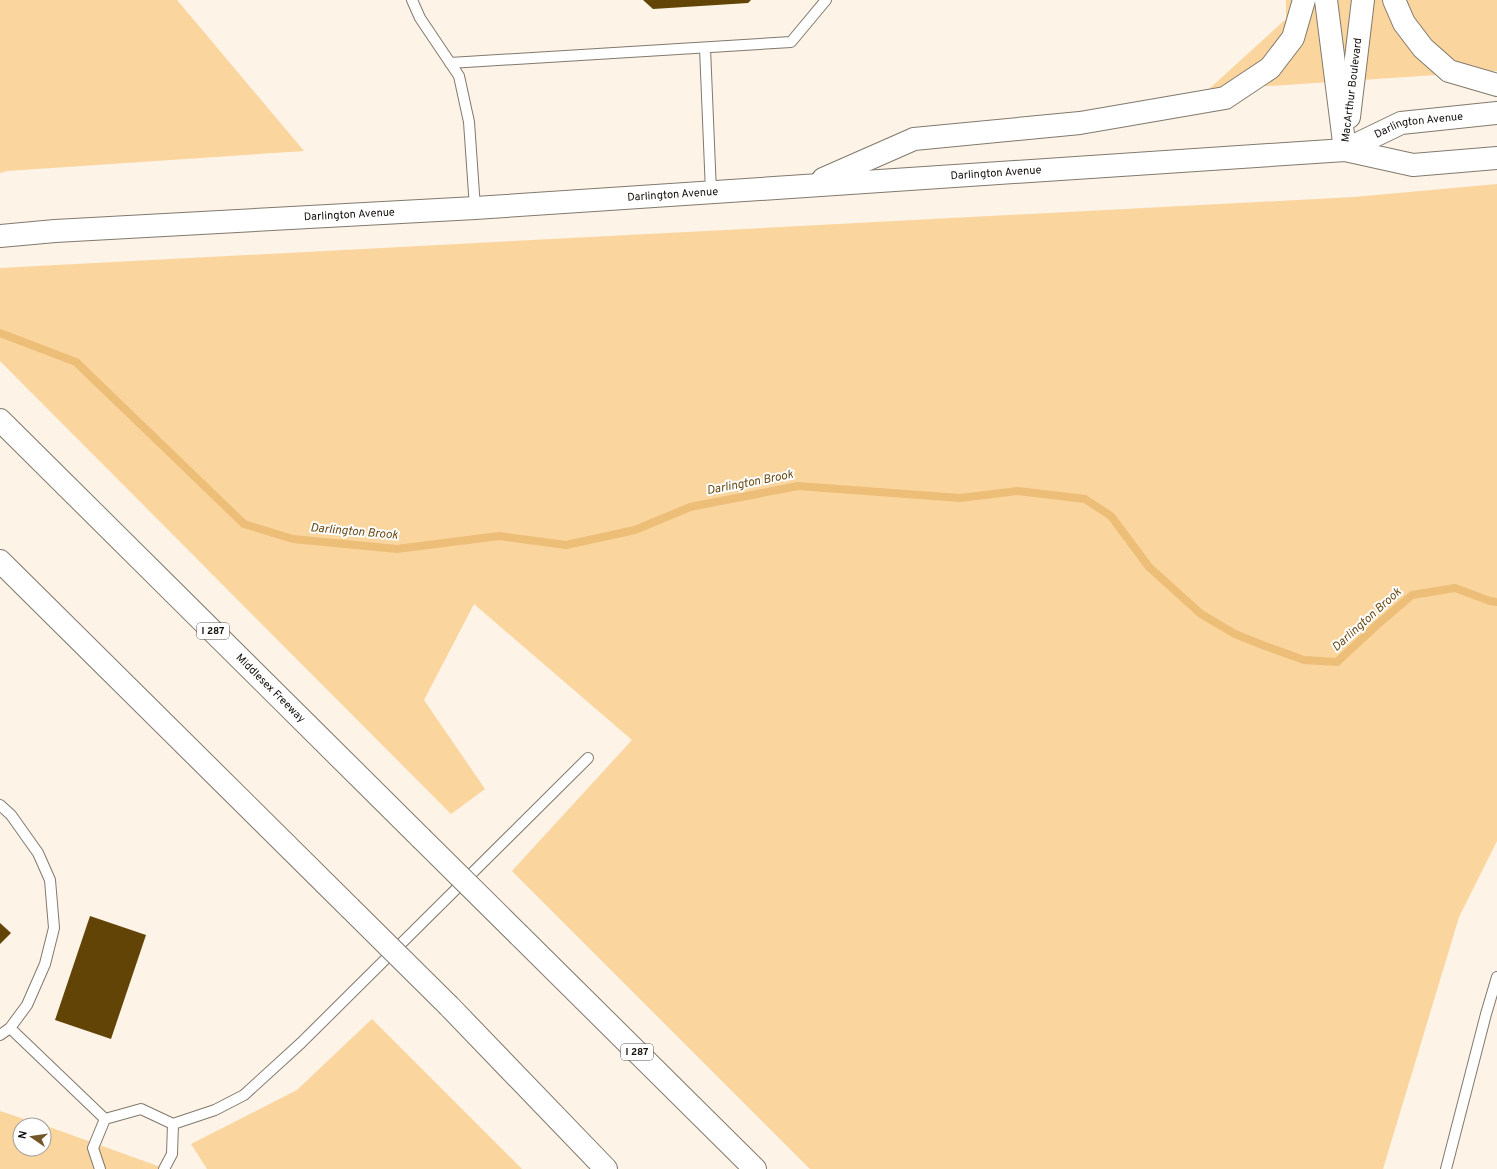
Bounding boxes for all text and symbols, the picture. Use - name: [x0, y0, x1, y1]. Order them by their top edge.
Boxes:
- street label: MacArthur Boulevard: [1339, 37, 1365, 143]
- street label: Darlington Avenue: [1372, 110, 1464, 142]
- street label: Darlington Avenue: [950, 163, 1042, 183]
- street label: Darlington Avenue: [627, 185, 719, 205]
- street label: Darlington Avenue: [303, 205, 395, 224]
- water label: Darlington Brook: [705, 467, 796, 499]
- water label: Darlington Brook: [309, 520, 399, 544]
- water label: Darlington Brook: [1329, 584, 1406, 655]
- road number: I 287: [197, 623, 229, 639]
- street label: Middlesex Freeway: [233, 651, 308, 726]
- road number: I 287: [621, 1044, 653, 1060]
- north arrow: [12, 1117, 52, 1157]
- text: N: [16, 1130, 31, 1140]

